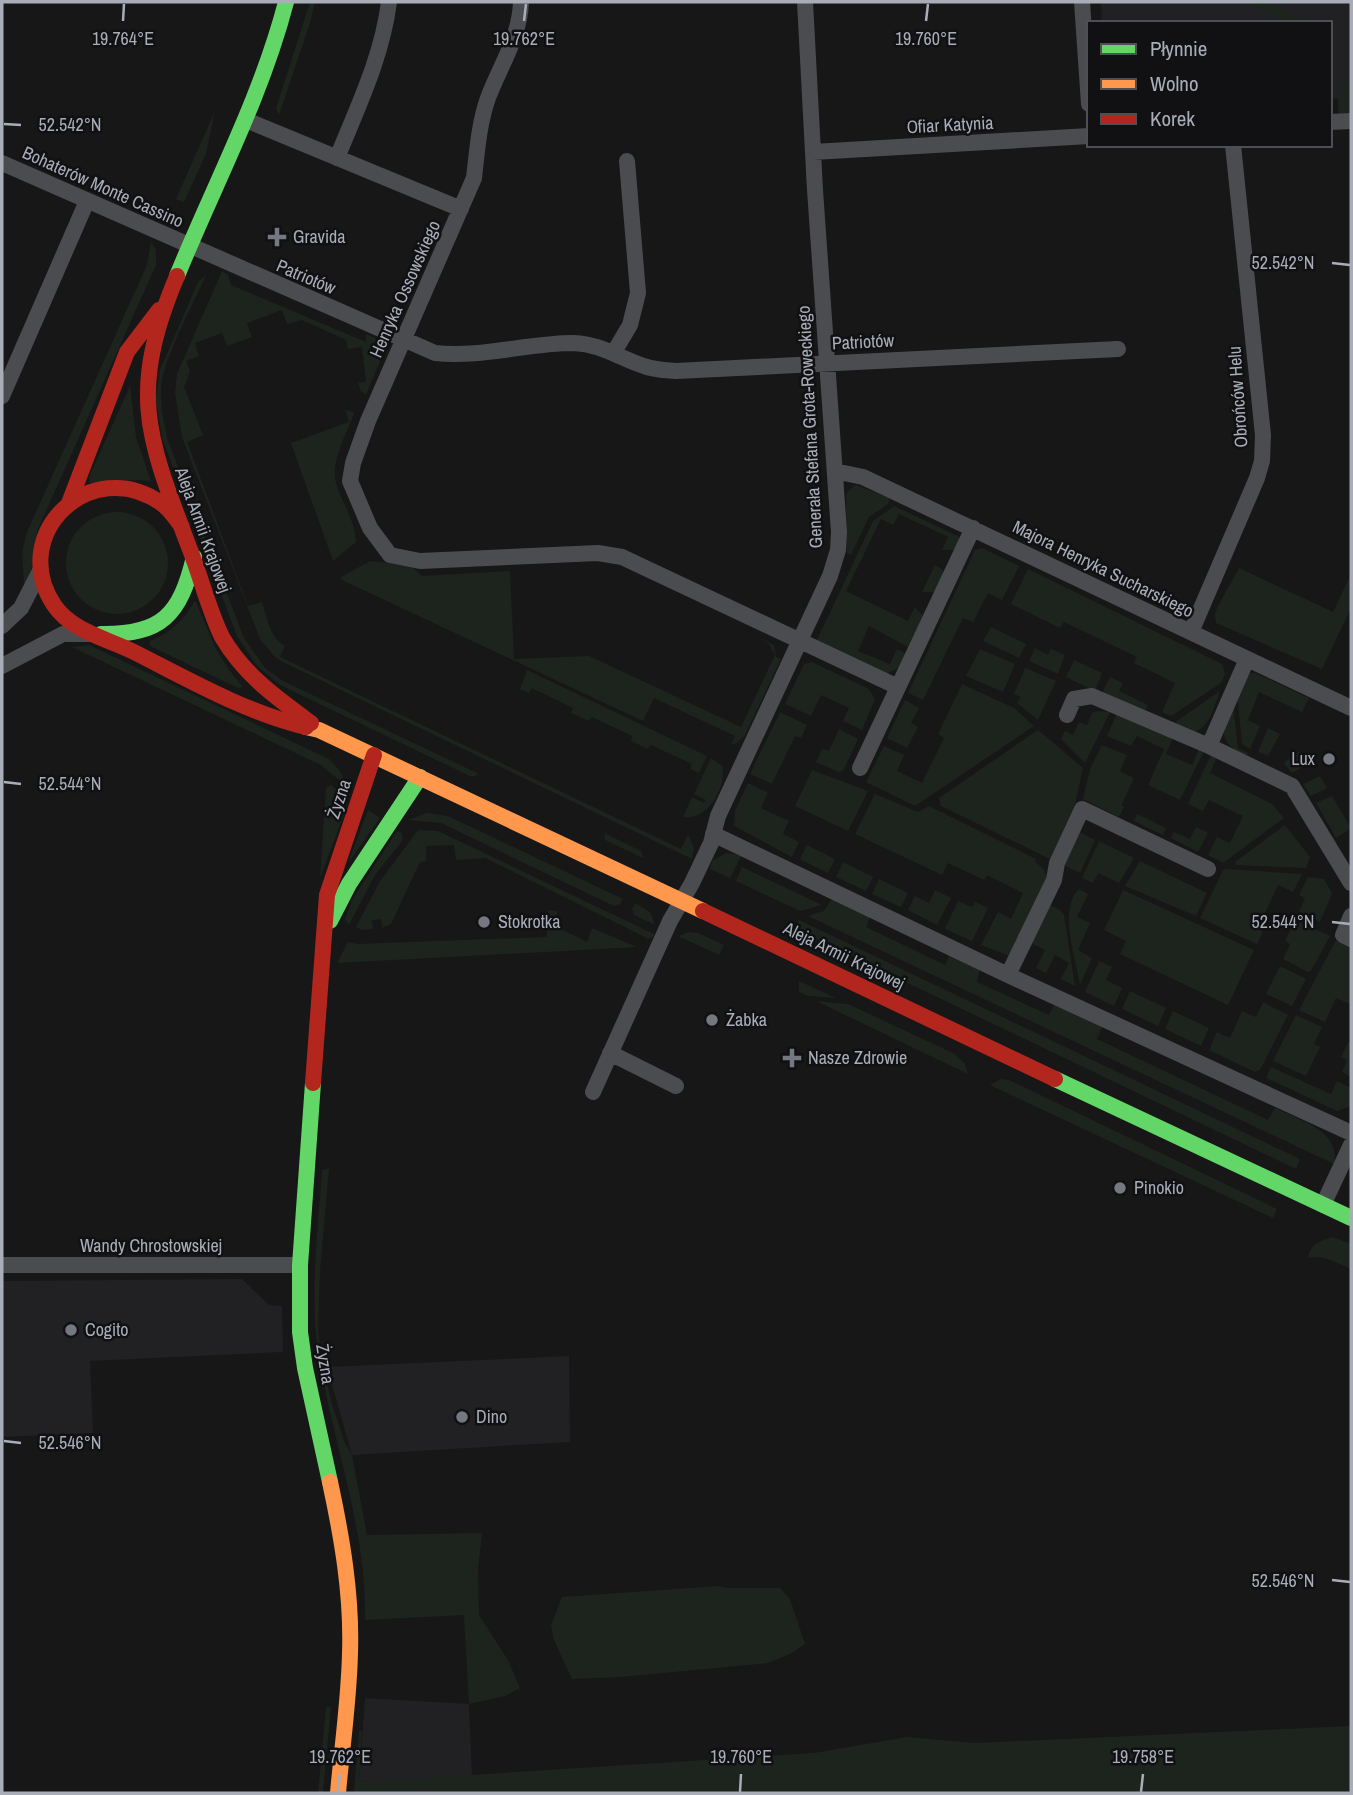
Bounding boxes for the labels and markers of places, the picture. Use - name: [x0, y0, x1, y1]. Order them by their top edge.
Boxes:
- place label: Gravida: [293, 224, 346, 249]
- marker: Gravida: [267, 227, 287, 247]
- place label: Lux: [1291, 746, 1316, 771]
- marker: Lux: [1321, 751, 1337, 767]
- place label: Stokrotka: [498, 909, 560, 934]
- marker: Stokrotka: [476, 914, 492, 930]
- place label: Żabka: [726, 1007, 767, 1032]
- marker: Żabka: [704, 1012, 720, 1028]
- place label: Nasze Zdrowie: [808, 1045, 907, 1070]
- marker: Nasze Zdrowie: [782, 1048, 802, 1068]
- place label: Pinokio: [1134, 1175, 1184, 1200]
- marker: Pinokio: [1112, 1180, 1128, 1196]
- place label: Cogito: [85, 1317, 129, 1342]
- marker: Cogito: [63, 1322, 79, 1338]
- place label: Dino: [476, 1404, 507, 1429]
- marker: Dino: [454, 1409, 470, 1425]

